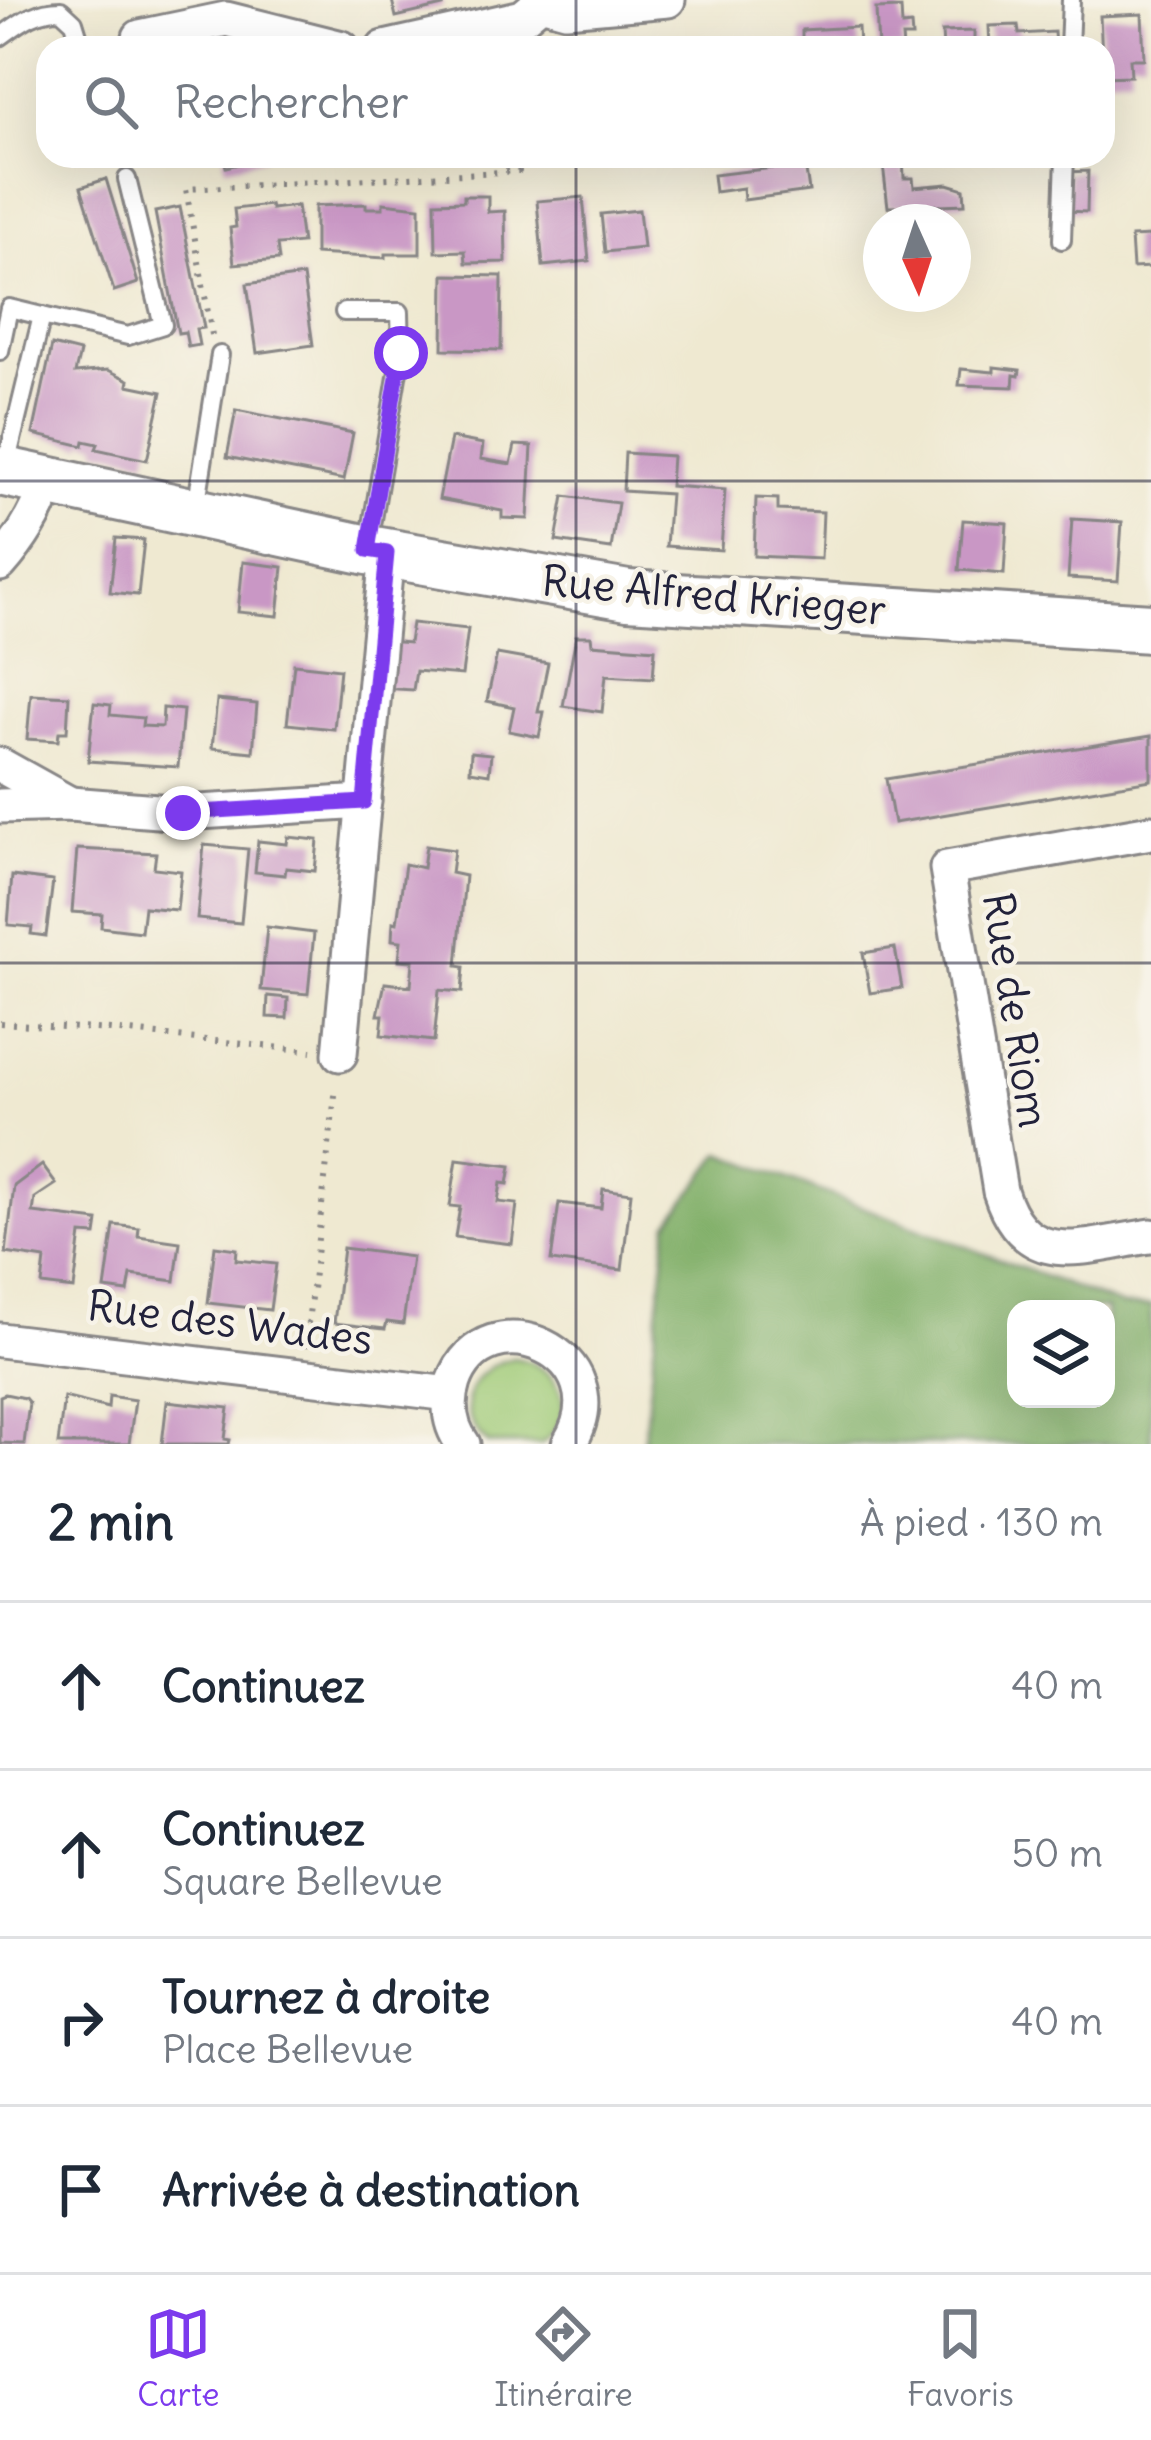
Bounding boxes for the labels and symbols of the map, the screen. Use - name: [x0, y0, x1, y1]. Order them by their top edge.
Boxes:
- north arrow: [863, 204, 971, 312]
- route start: [374, 326, 428, 380]
- street label: Rue Alfred Krieger: [540, 554, 888, 636]
- route end: [156, 786, 210, 840]
- street label: Rue de Riom: [972, 889, 1060, 1131]
- street label: Rue des Wades: [85, 1279, 375, 1365]

